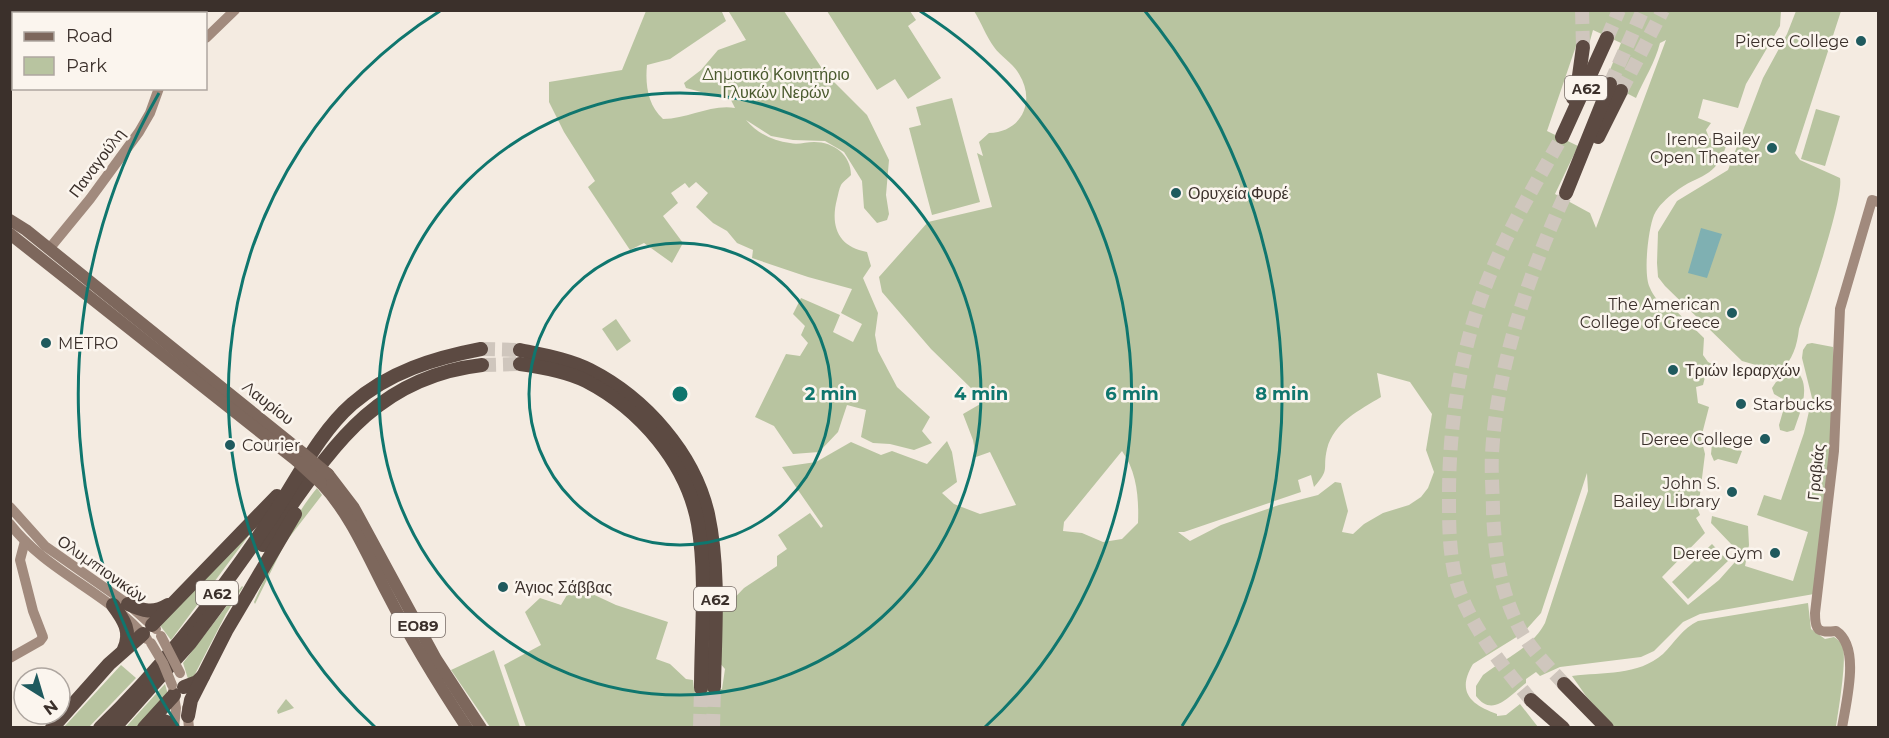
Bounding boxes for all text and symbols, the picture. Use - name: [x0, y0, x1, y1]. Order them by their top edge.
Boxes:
- legend: [12, 12, 207, 90]
- text: Road: [66, 25, 113, 47]
- place label: Pierce College: [1735, 32, 1849, 51]
- marker: Pierce College: [1854, 34, 1868, 48]
- text: Park: [66, 55, 107, 77]
- park label: Δημοτικό Κοινητήριο Γλυκών Νερών: [702, 65, 850, 102]
- road number: Α62: [1565, 76, 1607, 100]
- street label: Παναγούλη: [65, 125, 129, 201]
- place label: Irene Bailey Open Theater: [1650, 130, 1760, 167]
- marker: Irene Bailey Open Theater: [1765, 141, 1779, 155]
- place label: Ορυχεία Φυρέ: [1188, 184, 1289, 203]
- marker: Ορυχεία Φυρέ: [1169, 186, 1183, 200]
- place label: The American College of Greece: [1580, 295, 1720, 332]
- marker: The American College of Greece: [1725, 306, 1739, 320]
- place label: METRO: [58, 334, 118, 353]
- marker: METRO: [39, 336, 53, 350]
- place label: Τριών Ιεραρχών: [1685, 361, 1800, 380]
- marker: Τριών Ιεραρχών: [1666, 363, 1680, 377]
- street label: Λαυρίου: [239, 377, 297, 429]
- text: 2 min: [805, 383, 857, 405]
- text: 4 min: [954, 383, 1008, 405]
- text: 6 min: [1105, 383, 1159, 405]
- text: 8 min: [1255, 383, 1309, 405]
- centre of rings: [670, 384, 690, 404]
- place label: Starbucks: [1753, 395, 1833, 414]
- marker: Starbucks: [1734, 397, 1748, 411]
- place label: Deree College: [1640, 430, 1753, 449]
- marker: Deree College: [1758, 432, 1772, 446]
- place label: Courier: [242, 436, 300, 455]
- marker: Courier: [223, 438, 237, 452]
- street label: Γραβιάς: [1804, 442, 1828, 501]
- place label: John S. Bailey Library: [1613, 474, 1720, 511]
- marker: John S. Bailey Library: [1725, 485, 1739, 499]
- street label: Ολυμπιονικών: [54, 531, 150, 607]
- place label: Deree Gym: [1672, 544, 1763, 563]
- marker: Deree Gym: [1768, 546, 1782, 560]
- place label: Άγιος Σάββας: [515, 578, 613, 597]
- marker: Άγιος Σάββας: [496, 580, 510, 594]
- road number: Α62: [196, 581, 238, 605]
- road number: Α62: [694, 587, 736, 611]
- road number: ΕΟ89: [391, 613, 445, 637]
- north arrow: [12, 666, 72, 726]
- text: N: [40, 696, 62, 719]

